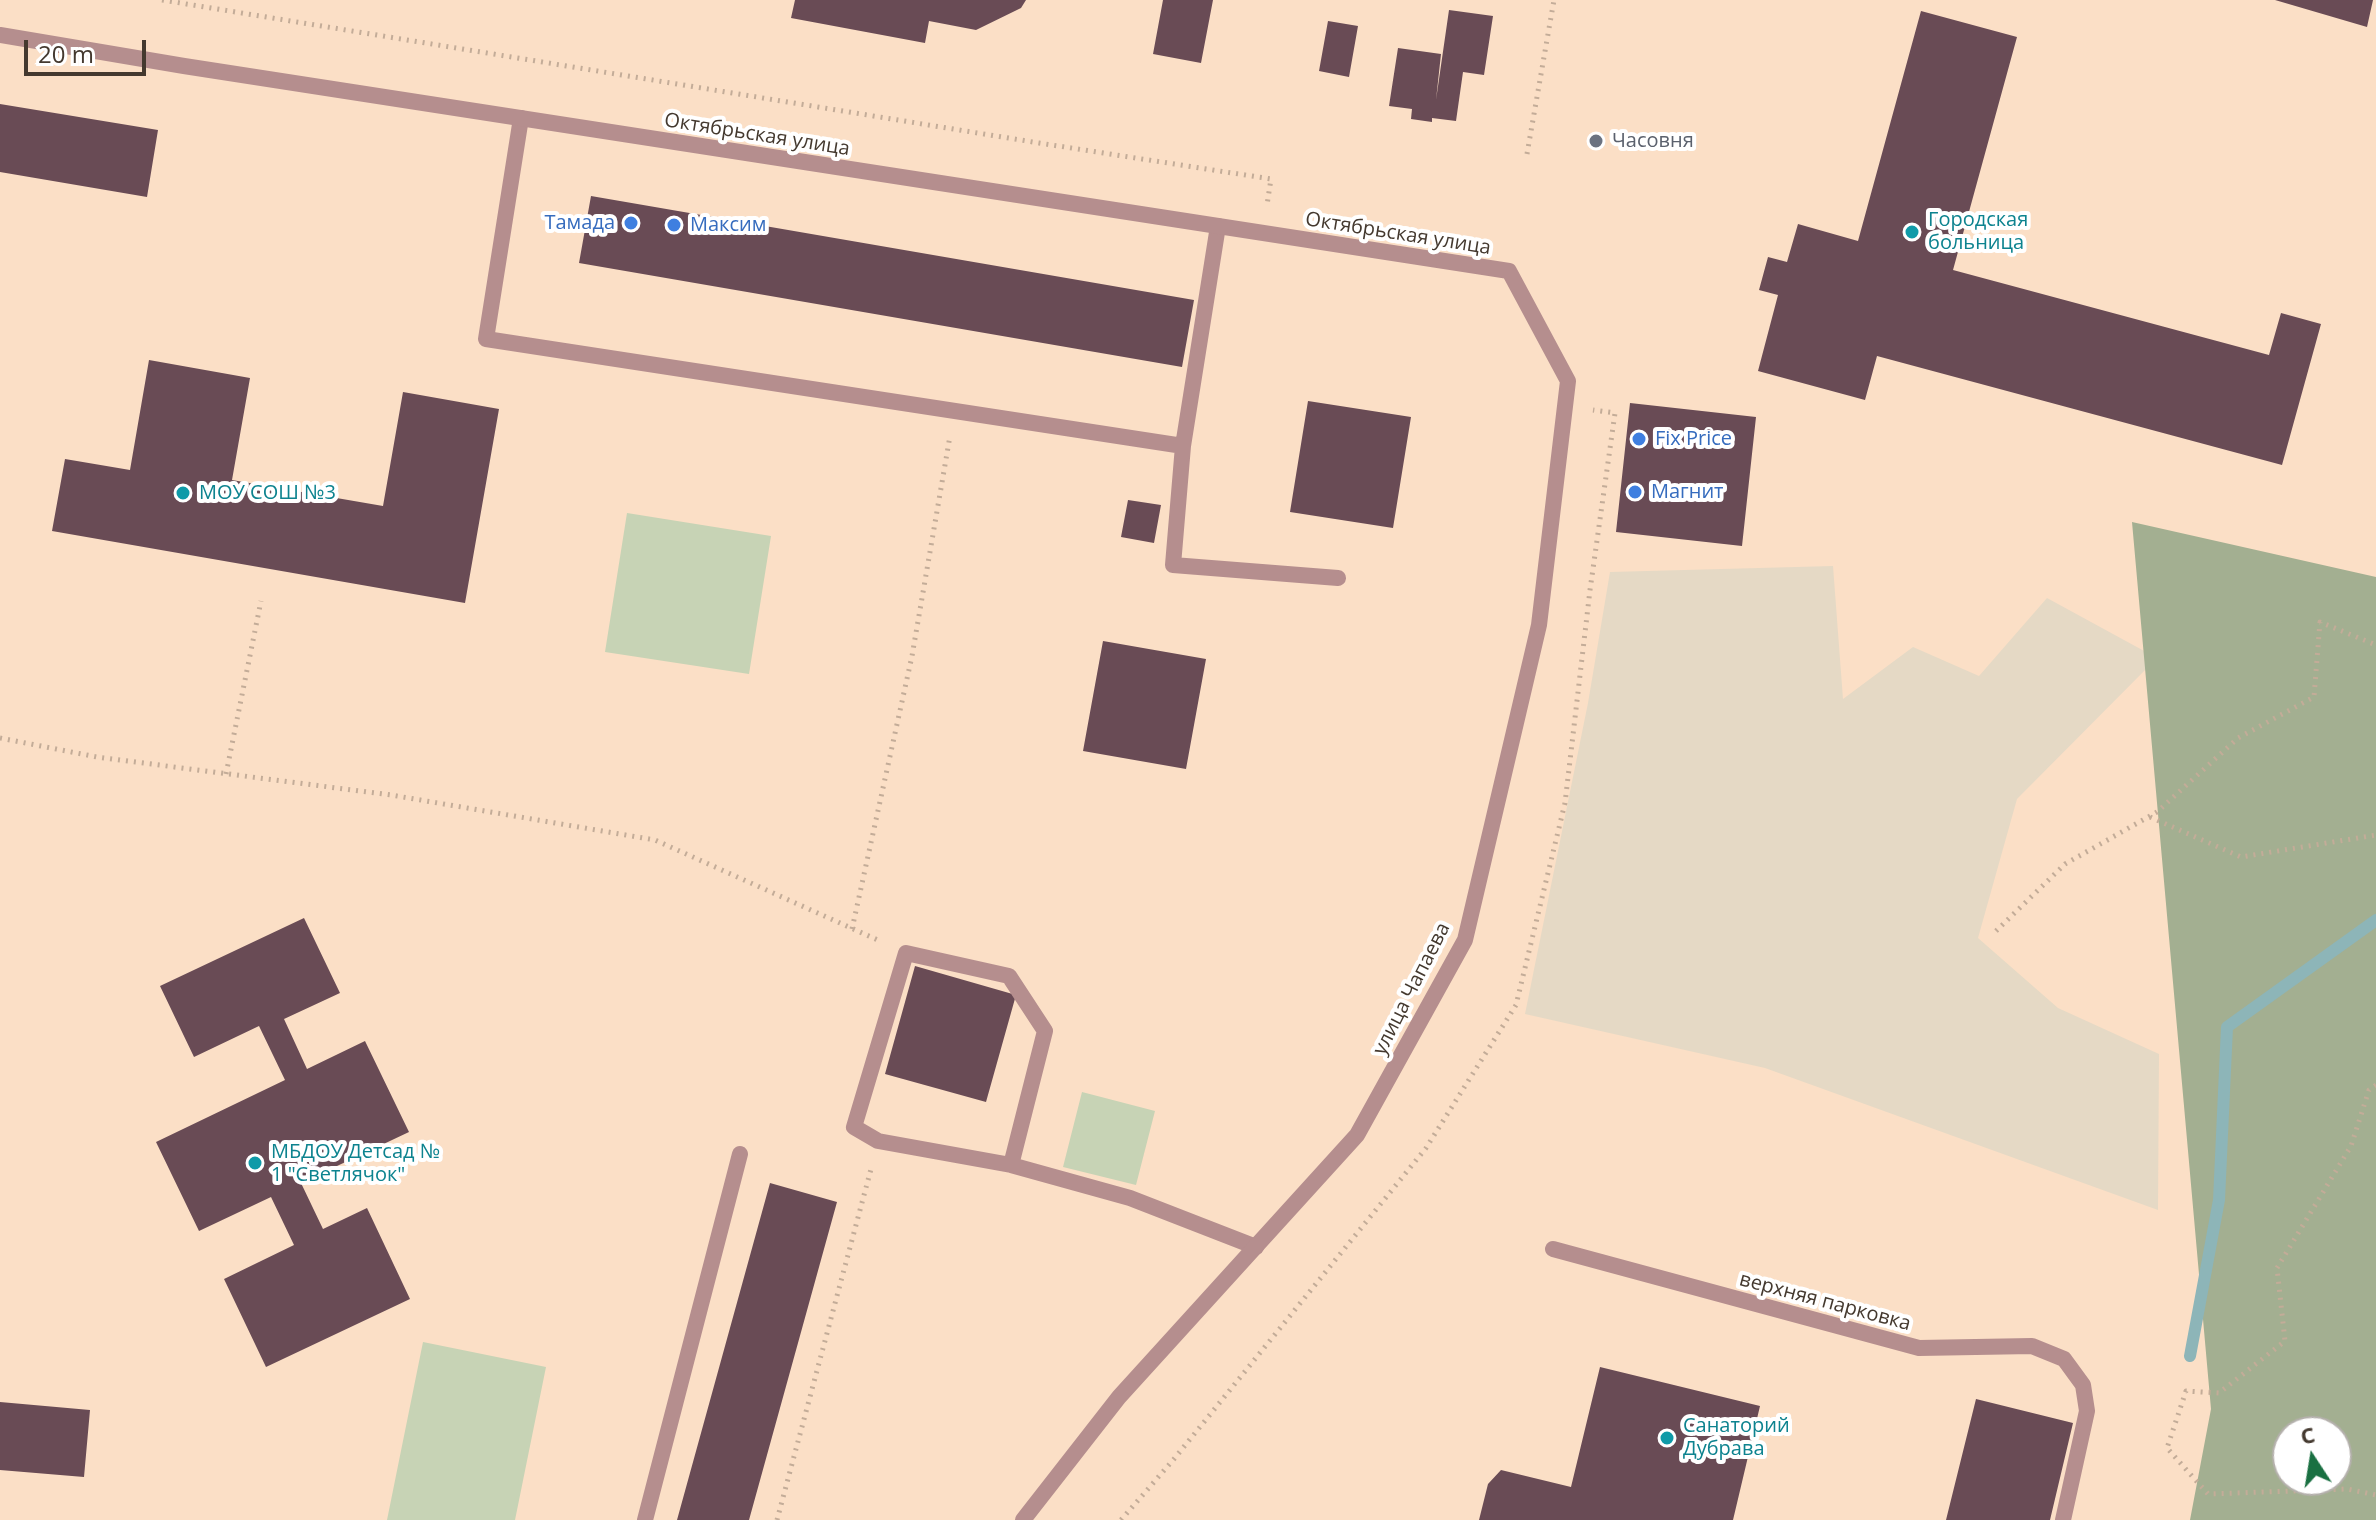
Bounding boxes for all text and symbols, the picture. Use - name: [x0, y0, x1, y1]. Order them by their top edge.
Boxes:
- scale bar: [28, 24, 150, 74]
- text: 20 m: [38, 37, 94, 70]
- street label: Октябрьская улица: [663, 108, 851, 162]
- place label: Часовня: [1612, 129, 1694, 153]
- marker: Часовня: [1587, 132, 1605, 150]
- street label: Октябрьская улица: [1304, 207, 1492, 261]
- place label: Городская больница: [1928, 208, 2028, 255]
- place label: Тамада: [544, 211, 615, 235]
- place label: Максим: [690, 213, 766, 237]
- marker: Тамада: [622, 214, 640, 232]
- marker: Максим: [665, 216, 683, 234]
- marker: Городская больница: [1903, 223, 1921, 241]
- place label: Fix Price: [1655, 427, 1732, 451]
- marker: Fix Price: [1630, 430, 1648, 448]
- place label: Магнит: [1651, 480, 1724, 504]
- place label: МОУ СОШ №3: [199, 481, 336, 505]
- marker: Магнит: [1626, 483, 1644, 501]
- marker: МОУ СОШ №3: [174, 484, 192, 502]
- street label: улица Чапаева: [1368, 919, 1456, 1059]
- place label: МБДОУ Детсад № 1 "Светлячок": [271, 1140, 440, 1187]
- marker: МБДОУ Детсад № 1 "Светлячок": [246, 1154, 264, 1172]
- street label: верхняя парковка: [1737, 1268, 1913, 1336]
- place label: Санаторий Дубрава: [1683, 1414, 1790, 1461]
- north arrow: [2272, 1416, 2352, 1496]
- text: С: [2297, 1418, 2317, 1451]
- marker: Санаторий Дубрава: [1658, 1429, 1676, 1447]

